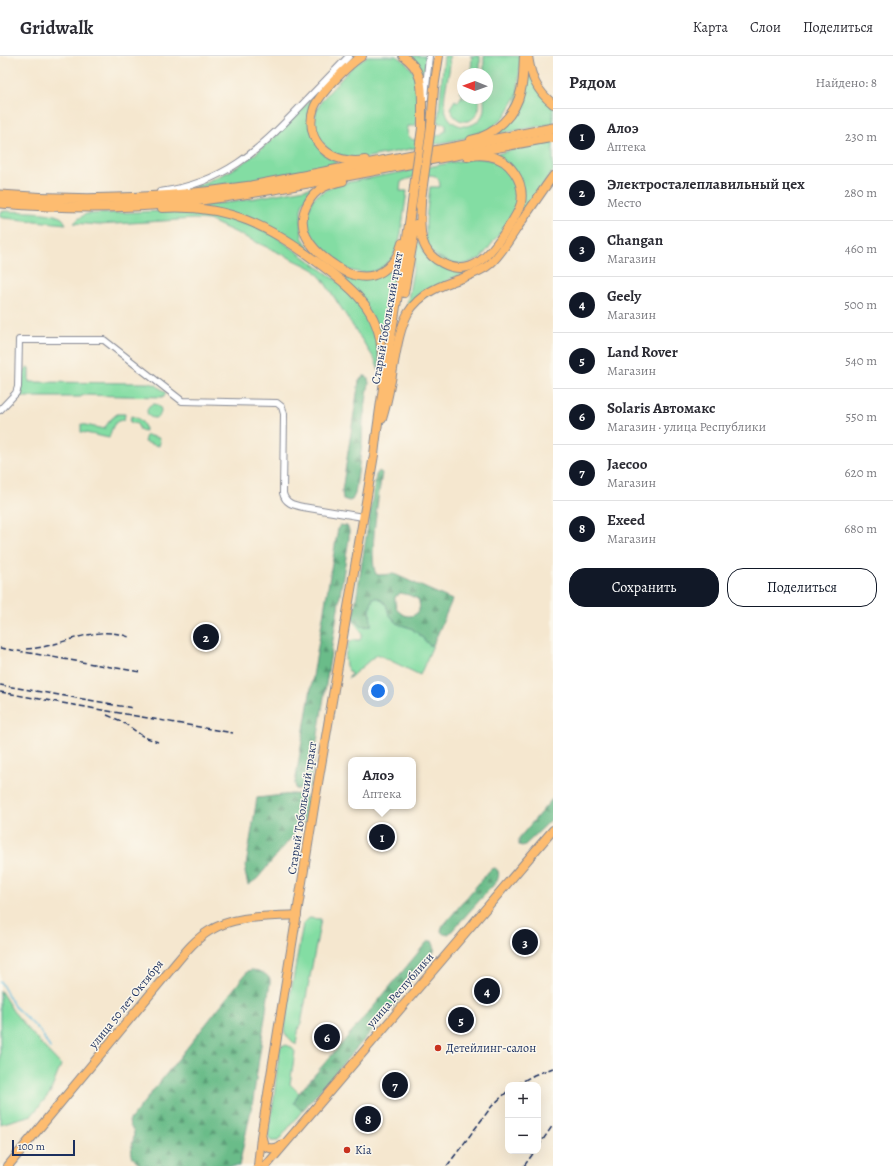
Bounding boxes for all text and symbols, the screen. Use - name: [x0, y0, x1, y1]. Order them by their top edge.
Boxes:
- text: Gridwalk: [20, 15, 93, 41]
- text: Карта: [693, 18, 728, 37]
- text: Слои: [750, 18, 781, 37]
- text: Поделиться: [803, 18, 873, 37]
- north arrow: [457, 68, 493, 104]
- text: Рядом: [569, 71, 616, 94]
- text: Найдено: 8: [815, 74, 877, 91]
- text: Алоэ: [607, 118, 639, 138]
- text: 1: [580, 128, 584, 145]
- text: 230 m: [845, 128, 877, 145]
- text: Аптека: [607, 138, 646, 155]
- text: Электросталеплавильный цех: [607, 174, 805, 194]
- text: 2: [579, 184, 585, 201]
- text: 280 m: [844, 184, 877, 201]
- text: Место: [607, 194, 642, 211]
- text: Changan: [607, 230, 663, 250]
- text: 3: [579, 240, 585, 257]
- text: 460 m: [845, 240, 877, 257]
- street label: Старый Тобольский тракт: [367, 250, 407, 385]
- text: Магазин: [607, 250, 656, 267]
- text: Geely: [607, 286, 641, 306]
- text: 4: [579, 296, 585, 313]
- text: 500 m: [844, 296, 877, 313]
- text: Магазин: [607, 306, 656, 323]
- text: Land Rover: [607, 342, 678, 362]
- text: 5: [579, 352, 585, 369]
- text: 540 m: [845, 352, 877, 369]
- text: Магазин: [607, 362, 656, 379]
- text: Solaris Автомакс: [607, 398, 716, 418]
- text: 6: [579, 408, 585, 425]
- text: 550 m: [846, 408, 877, 425]
- text: Магазин · улица Республики: [607, 418, 766, 435]
- text: Jaecoo: [607, 454, 648, 474]
- text: 7: [579, 464, 585, 481]
- text: 620 m: [844, 464, 877, 481]
- text: Магазин: [607, 474, 656, 491]
- text: Exeed: [607, 510, 645, 530]
- text: 8: [579, 520, 585, 537]
- text: 680 m: [844, 520, 877, 537]
- text: Магазин: [607, 530, 656, 547]
- button: Сохранить: [569, 568, 719, 607]
- button: Поделиться: [727, 568, 877, 607]
- pin: 2: [193, 622, 219, 652]
- your location: [368, 681, 388, 701]
- street label: Старый Тобольский тракт: [284, 740, 321, 876]
- popup: [348, 757, 416, 809]
- text: Алоэ: [363, 765, 394, 785]
- text: Аптека: [363, 785, 401, 802]
- pin: 1: [369, 822, 395, 852]
- pin: 3: [512, 927, 538, 957]
- street label: улица Республики: [362, 949, 437, 1032]
- street label: улица 50 лет Октября: [85, 956, 167, 1053]
- pin: 4: [474, 976, 500, 1006]
- pin: 5: [448, 1005, 474, 1035]
- pin: 6: [314, 1022, 340, 1052]
- place label: Детейлинг-салон: [446, 1040, 536, 1056]
- marker: Детейлинг-салон: [433, 1043, 443, 1053]
- pin: 7: [382, 1070, 408, 1100]
- map controls: [505, 1082, 541, 1154]
- button: +: [505, 1082, 541, 1118]
- pin: 8: [355, 1104, 381, 1134]
- button: −: [505, 1118, 541, 1154]
- scale bar: [12, 1138, 75, 1157]
- text: 100 m: [18, 1139, 45, 1154]
- place label: Kia: [355, 1142, 372, 1158]
- marker: Kia: [342, 1145, 352, 1155]

